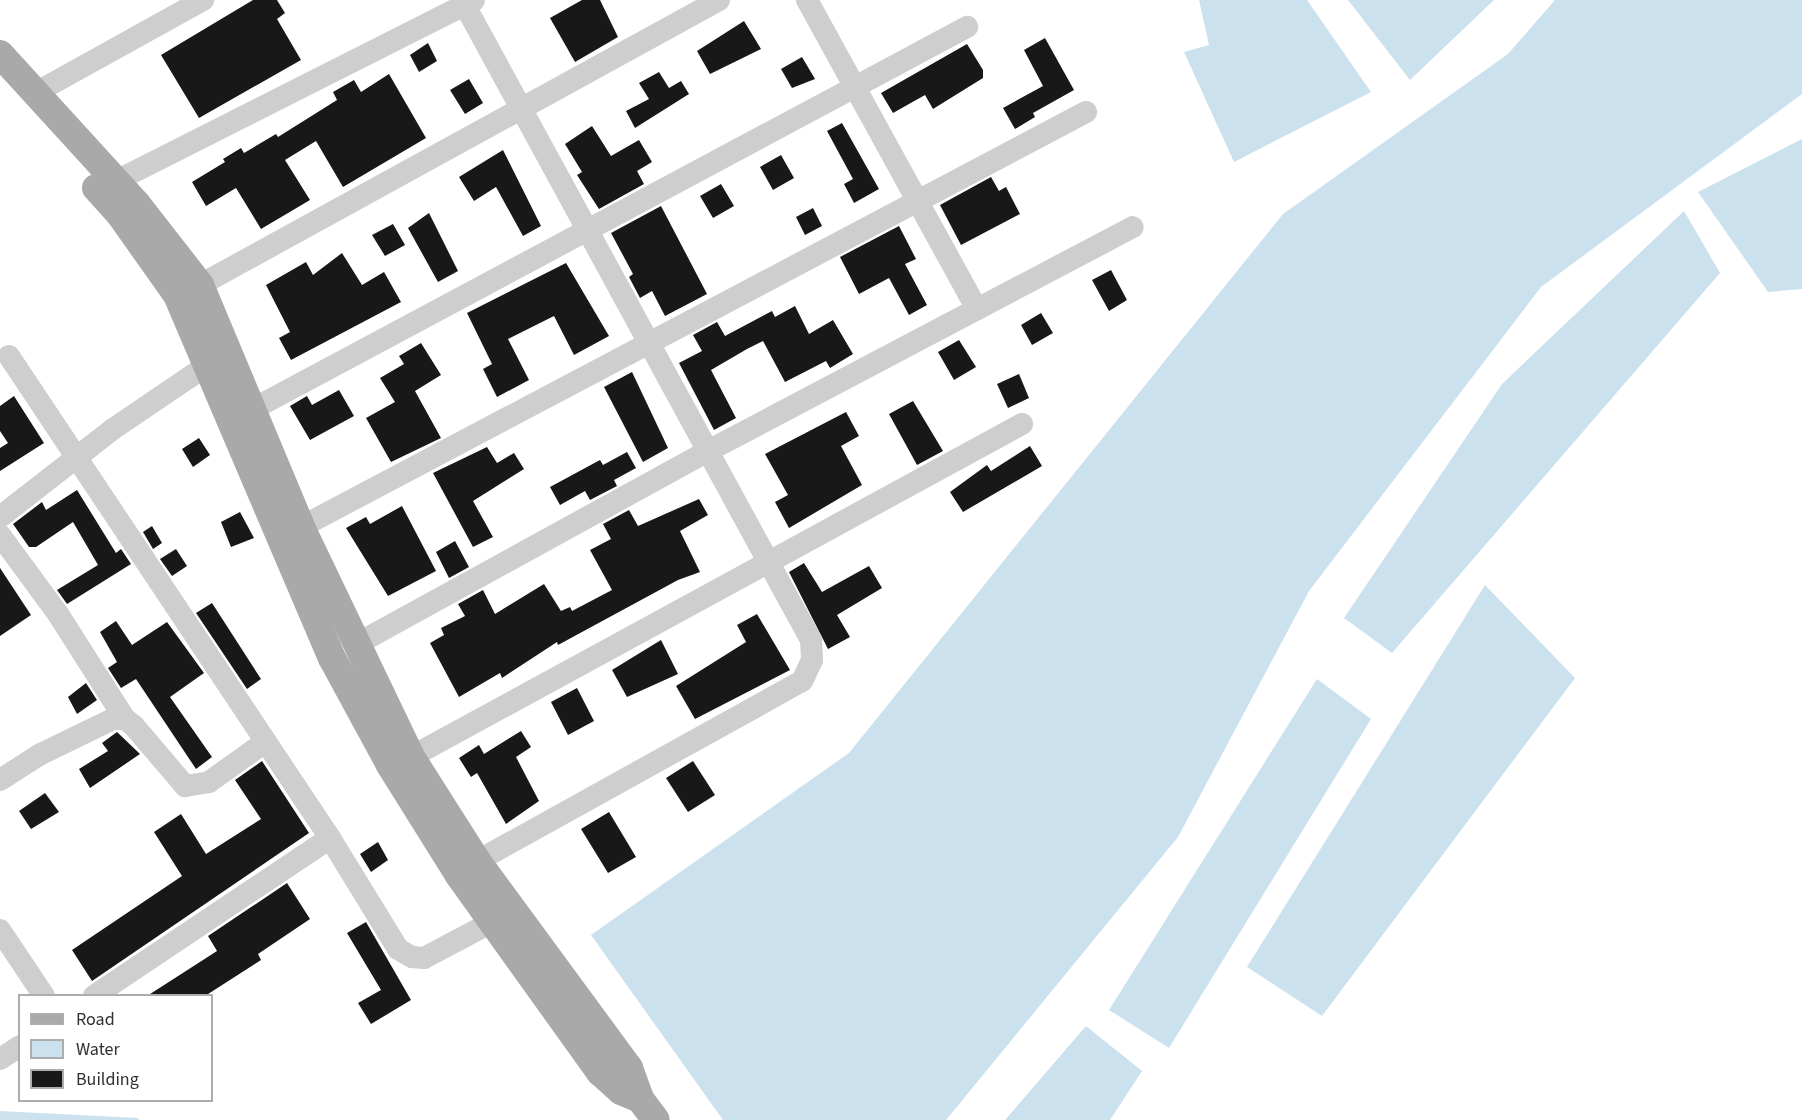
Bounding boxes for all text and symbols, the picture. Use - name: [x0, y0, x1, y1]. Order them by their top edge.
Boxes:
- legend: [18, 994, 213, 1102]
- text: Road: [76, 1007, 115, 1032]
- text: Water: [76, 1037, 120, 1062]
- text: Building: [76, 1067, 139, 1092]

